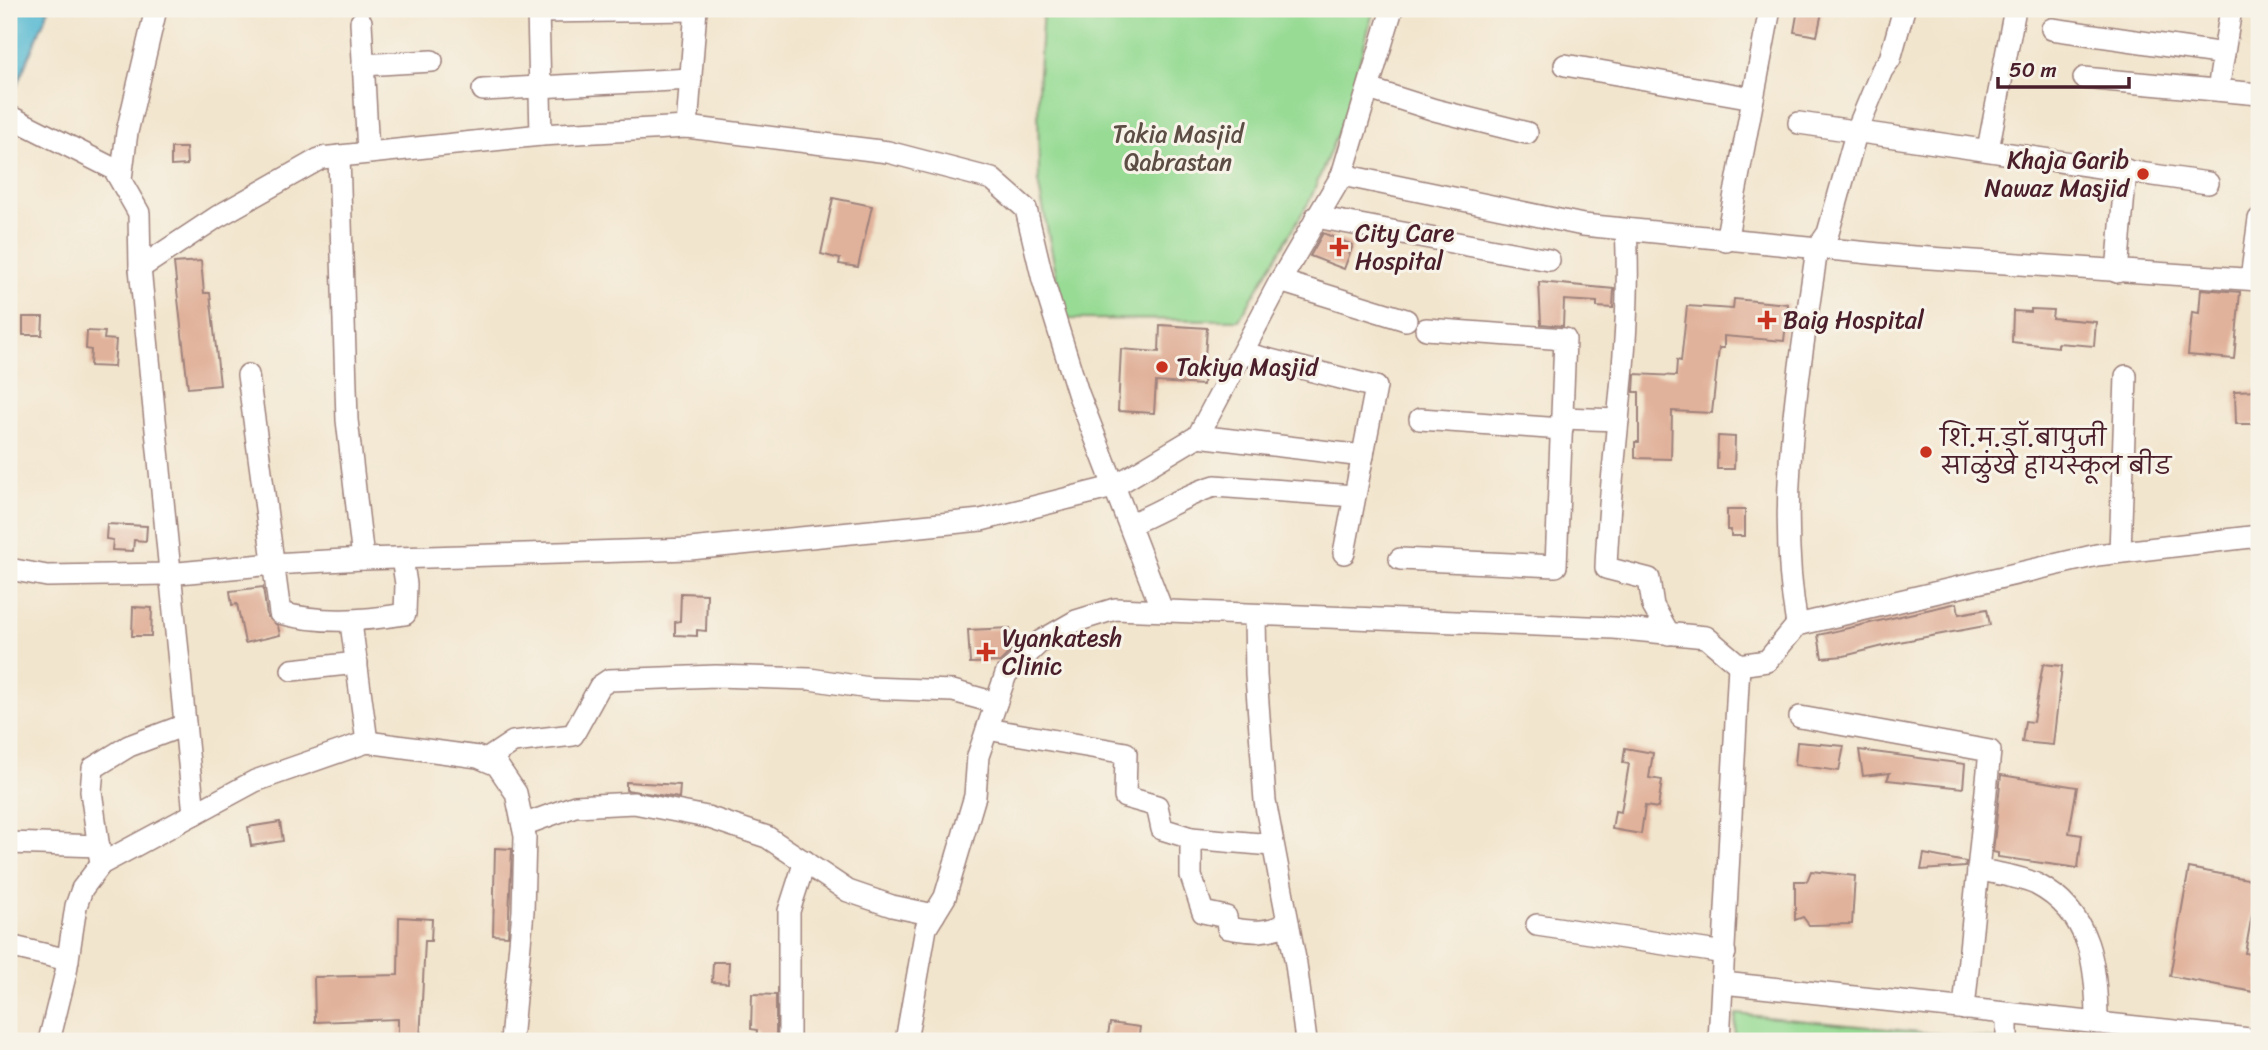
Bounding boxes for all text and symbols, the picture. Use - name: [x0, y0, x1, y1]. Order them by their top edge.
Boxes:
- scale bar: [1998, 46, 2130, 90]
- text: 50 m: [2009, 51, 2057, 89]
- park label: Takia Masjid Qabrastan: [1113, 113, 1246, 183]
- place label: Khaja Garib Nawaz Masjid: [1985, 139, 2130, 209]
- marker: Khaja Garib Nawaz Masjid: [2135, 166, 2151, 182]
- place label: City Care Hospital: [1355, 212, 1455, 282]
- marker: City Care Hospital: [1329, 237, 1349, 257]
- place label: Baig Hospital: [1783, 299, 1925, 341]
- marker: Baig Hospital: [1757, 310, 1777, 330]
- place label: Takiya Masjid: [1176, 346, 1319, 388]
- marker: Takiya Masjid: [1154, 359, 1170, 375]
- place label: शि.म.डॉ.बापुजी साळुंखे हायस्कूल बीड: [1938, 417, 2173, 487]
- marker: शि.म.डॉ.बापुजी साळुंखे हायस्कूल बीड: [1918, 444, 1934, 460]
- place label: Vyankatesh Clinic: [1002, 617, 1122, 687]
- marker: Vyankatesh Clinic: [976, 642, 996, 662]

